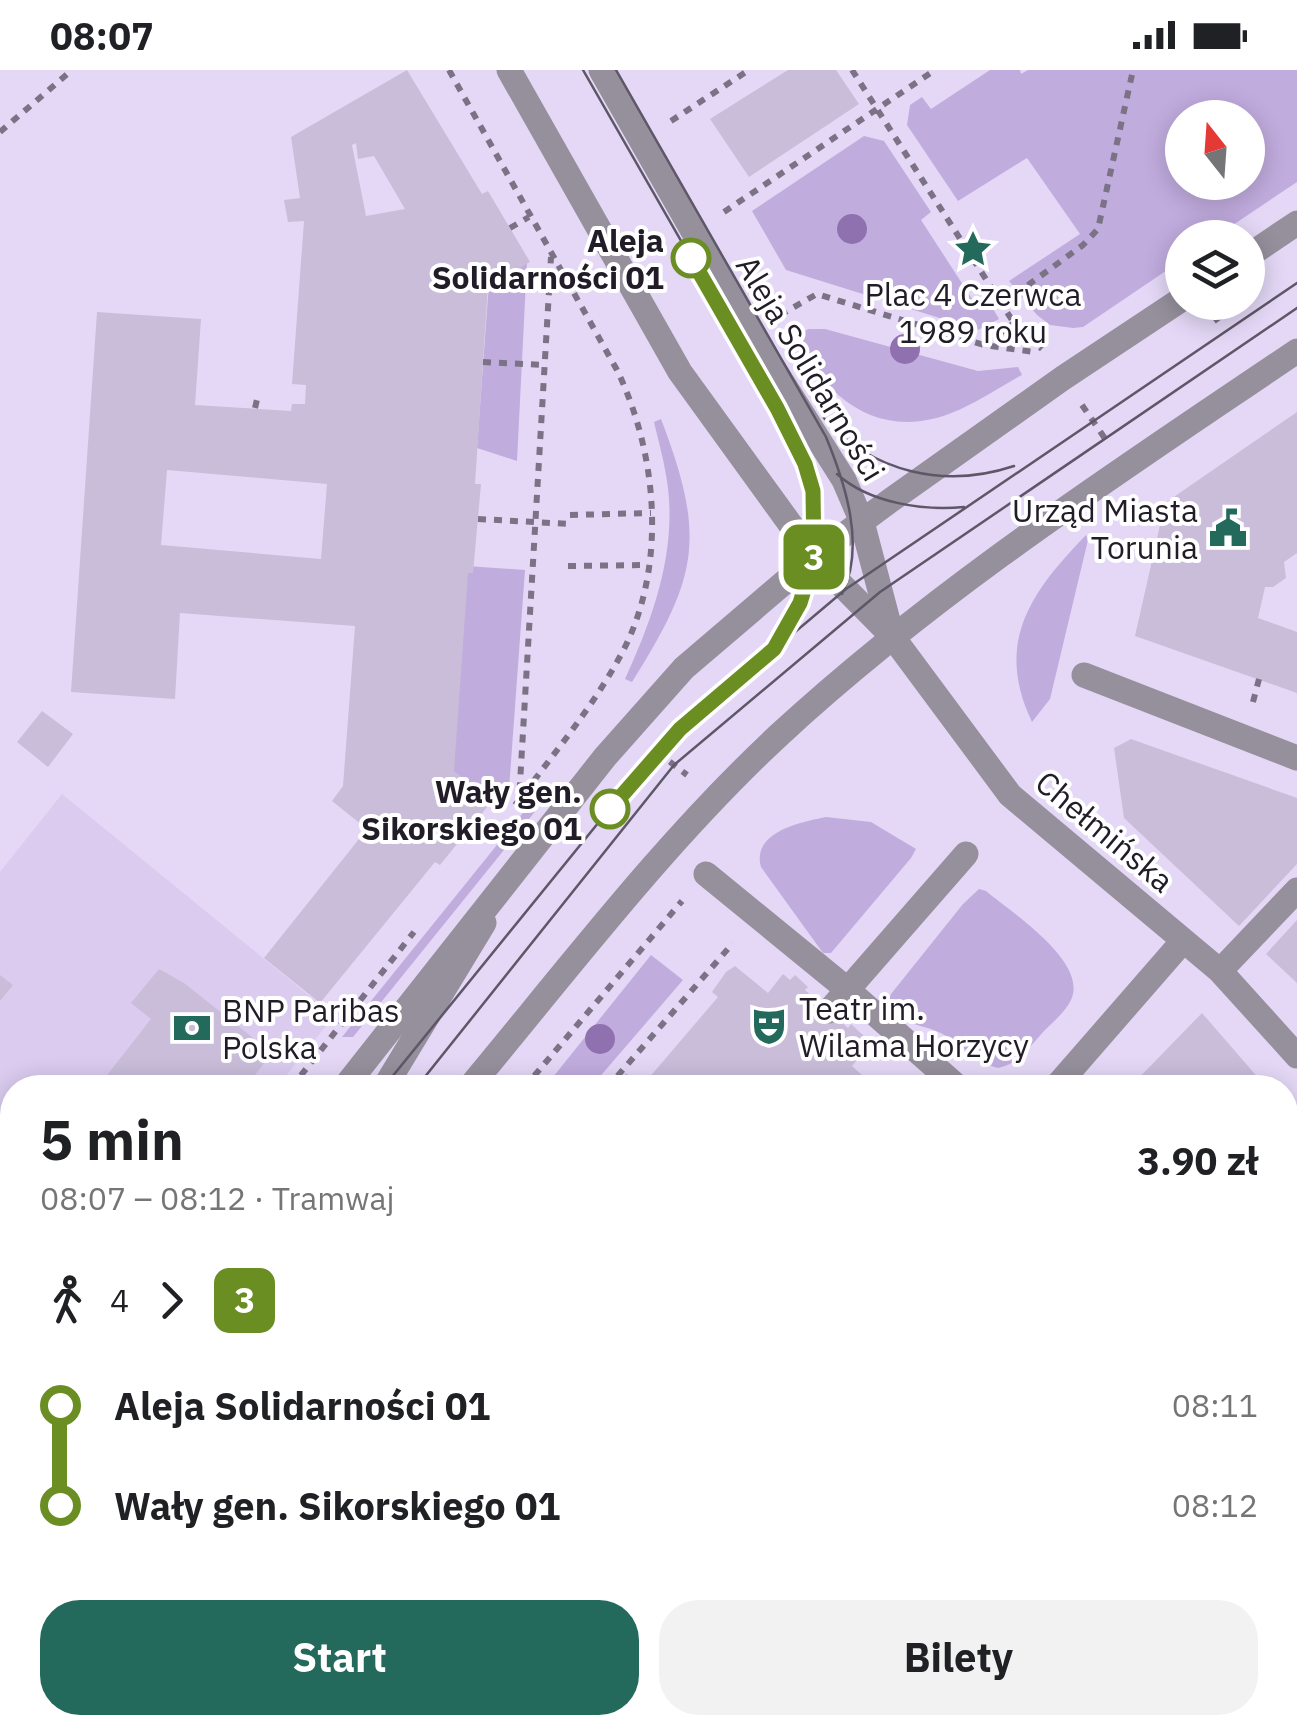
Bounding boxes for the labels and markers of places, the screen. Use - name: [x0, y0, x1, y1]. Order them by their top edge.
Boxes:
- place label: Aleja Solidarności 01: [432, 219, 664, 298]
- place icon: Plac 4 Czerwca 1989 roku: [952, 228, 994, 270]
- marker: Aleja Solidarności 01: [672, 239, 710, 277]
- place label: Plac 4 Czerwca 1989 roku: [864, 273, 1082, 352]
- place label: Urząd Miasta Torunia: [1012, 489, 1198, 568]
- public building icon: Urząd Miasta Torunia: [1207, 507, 1249, 549]
- place label: Wały gen. Sikorskiego 01: [361, 770, 582, 849]
- marker: Wały gen. Sikorskiego 01: [591, 790, 629, 828]
- place label: Teatr im. Wilama Horzycy: [799, 987, 1029, 1066]
- place label: BNP Paribas Polska: [222, 989, 400, 1068]
- theatre icon: Teatr im. Wilama Horzycy: [748, 1005, 790, 1047]
- bank icon: BNP Paribas Polska: [171, 1007, 213, 1049]

